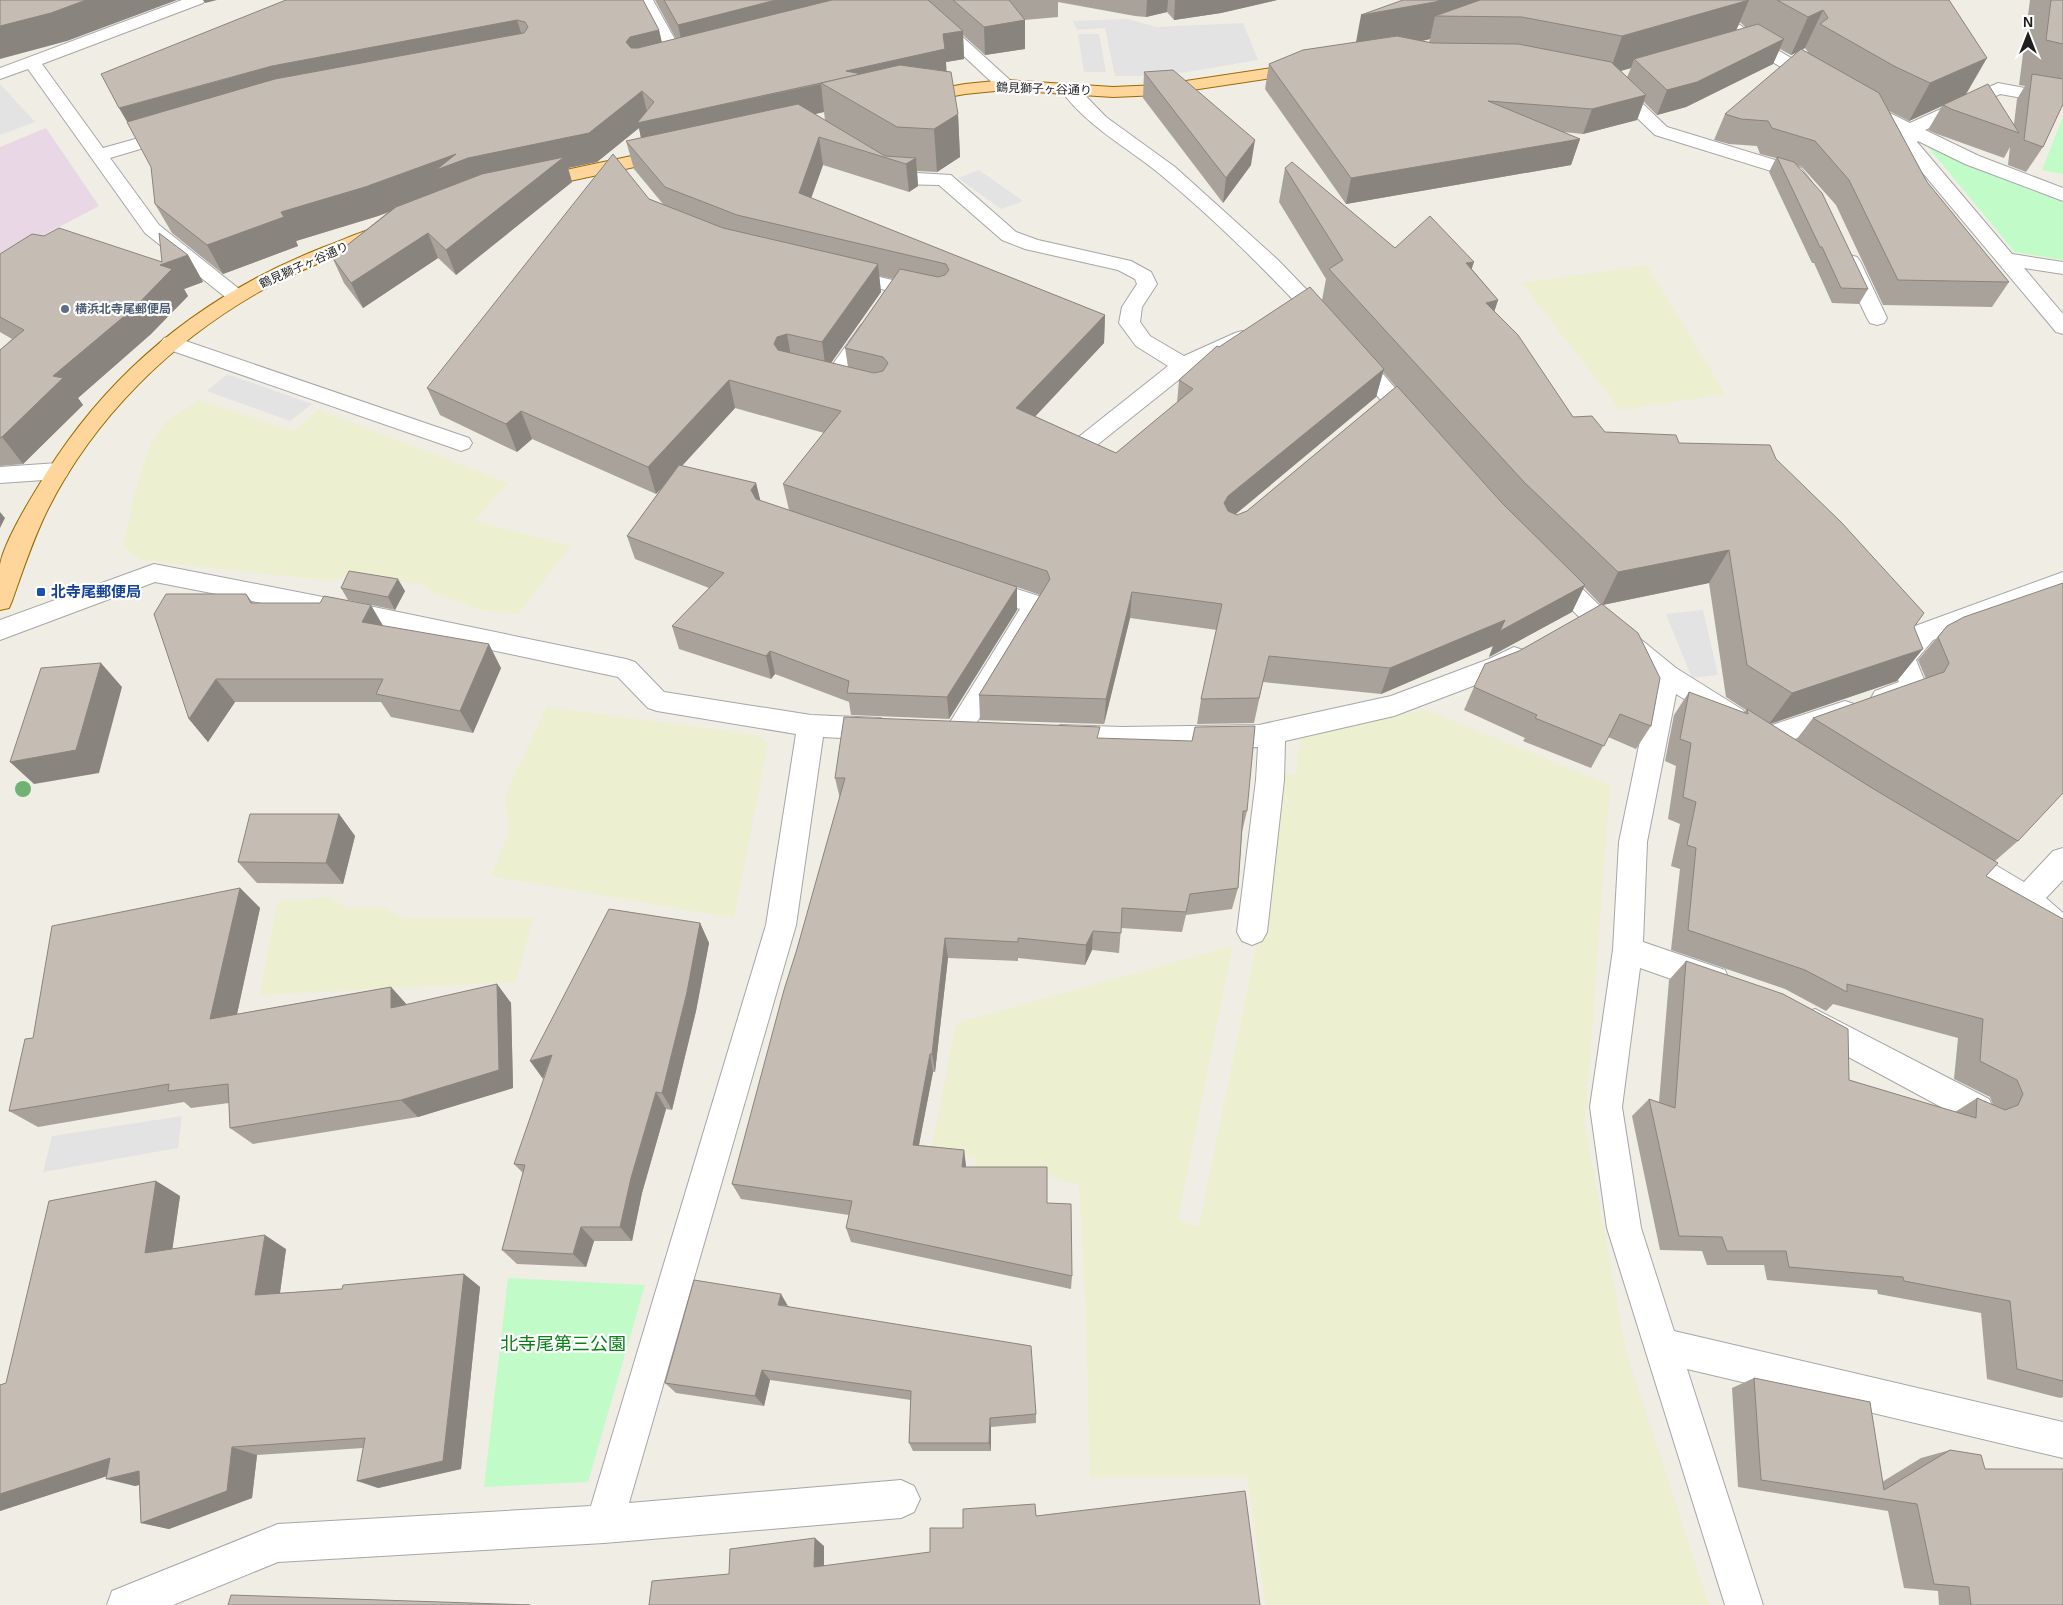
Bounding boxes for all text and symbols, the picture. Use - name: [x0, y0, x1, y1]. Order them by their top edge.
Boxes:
- north arrow: [2003, 10, 2053, 60]
- text: N: [2023, 14, 2033, 30]
- street label: 鶴見獅子ヶ谷通り: [996, 80, 1092, 98]
- street label: 鶴見獅子ヶ谷通り: [257, 239, 351, 291]
- place label: 横浜北寺尾郵便局: [75, 302, 171, 316]
- marker: 横浜北寺尾郵便局: [59, 303, 71, 315]
- place label: 北寺尾郵便局: [51, 583, 141, 600]
- marker: 北寺尾郵便局: [35, 586, 47, 598]
- park label: 北寺尾第三公園: [500, 1334, 626, 1354]

